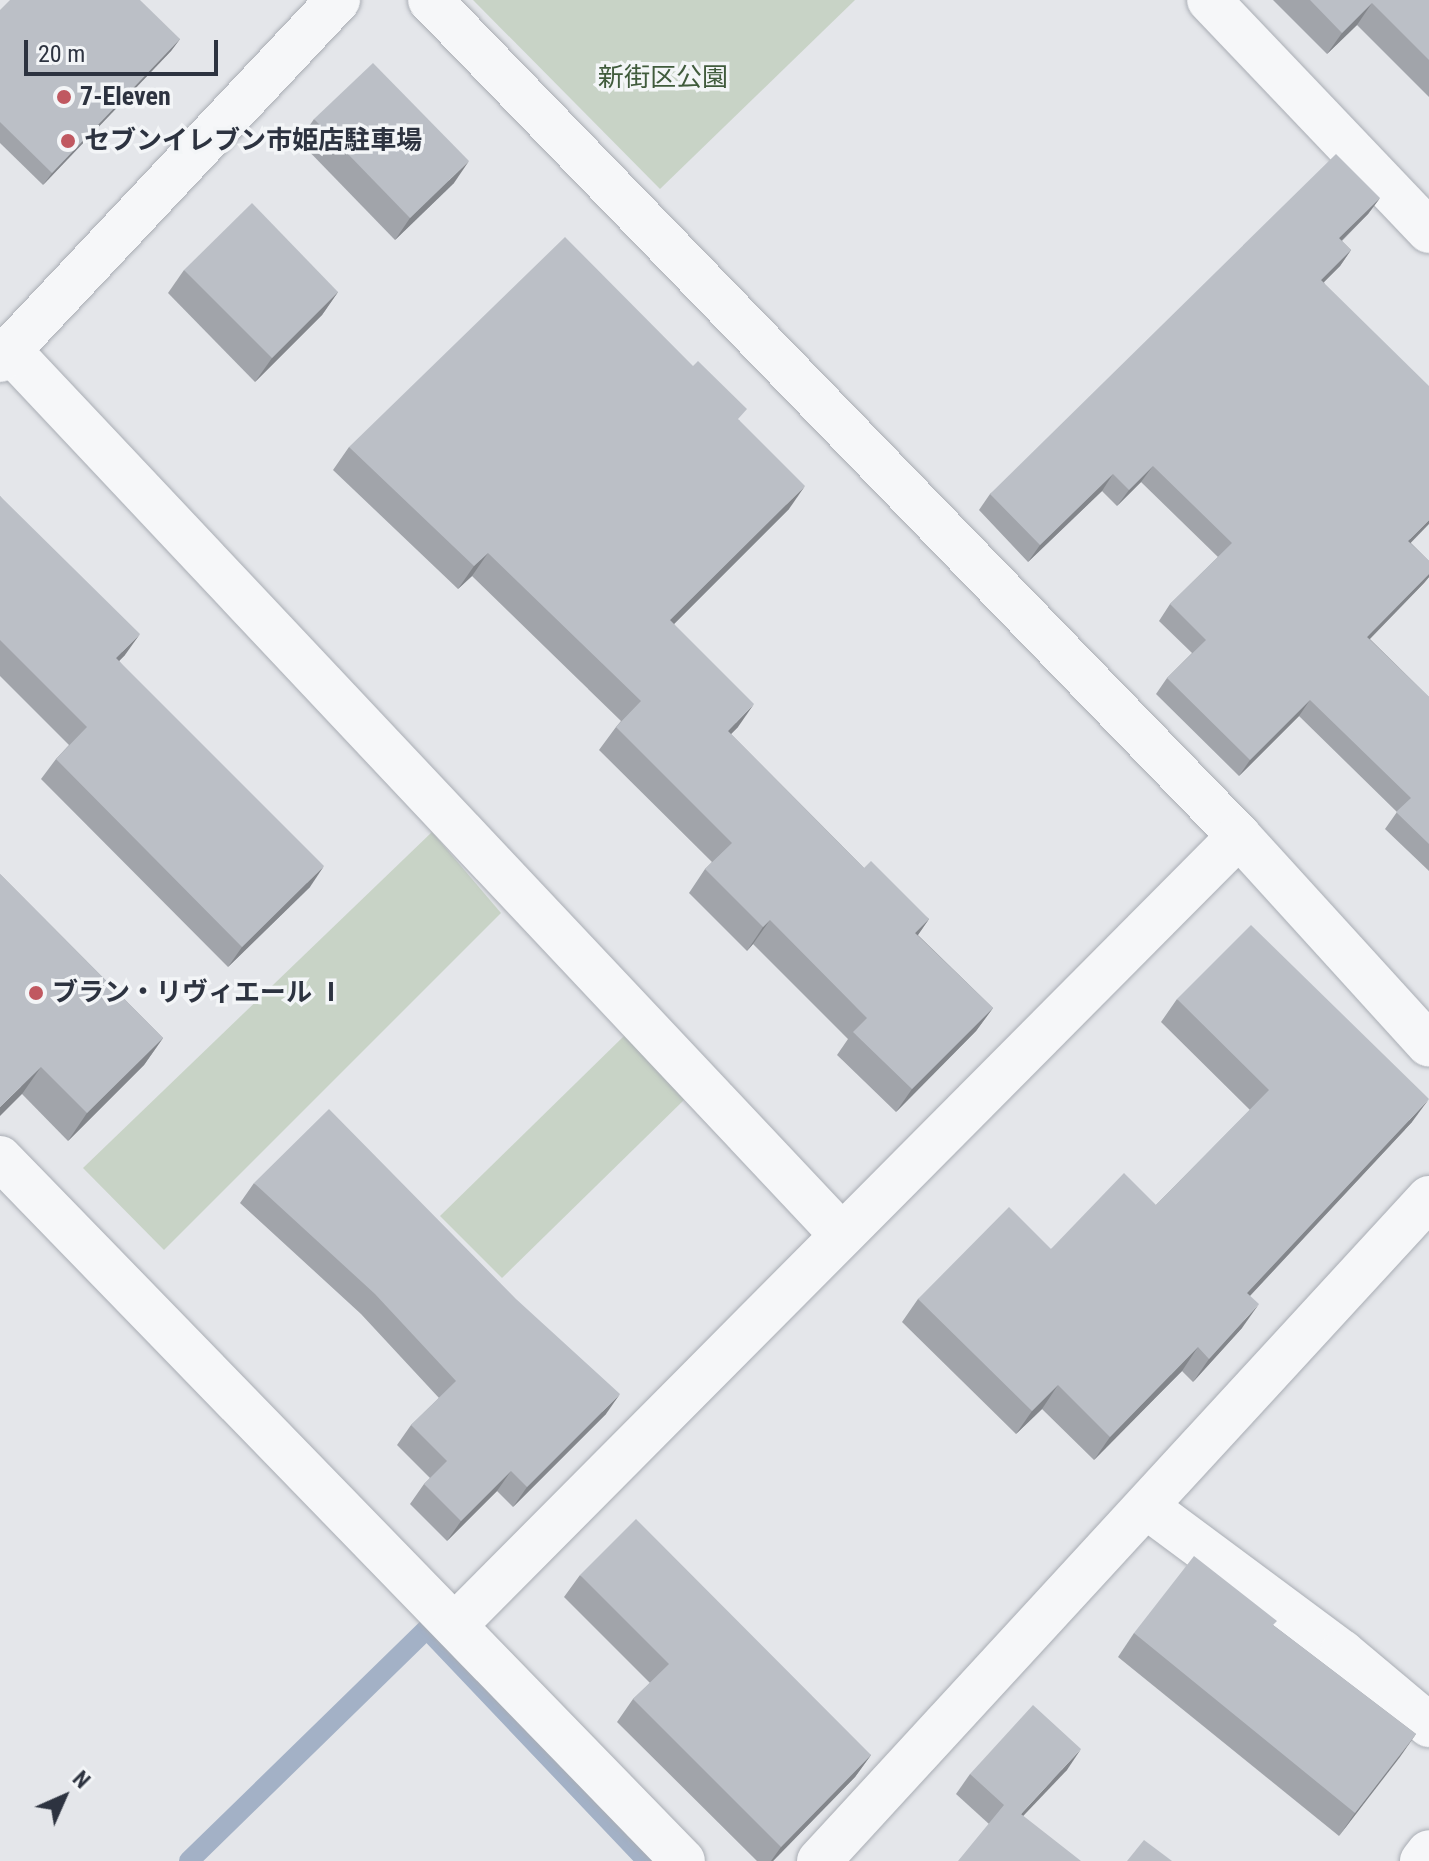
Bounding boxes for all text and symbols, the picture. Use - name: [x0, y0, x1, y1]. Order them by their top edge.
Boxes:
- scale bar: [28, 24, 222, 74]
- text: 20 m: [38, 40, 85, 68]
- park label: 新街区公園: [598, 62, 728, 94]
- place label: 7-Eleven: [80, 81, 171, 113]
- marker: 7-Eleven: [55, 88, 73, 106]
- place label: セブンイレブン市姫店駐車場: [84, 125, 422, 157]
- marker: セブンイレブン市姫店駐車場: [59, 132, 77, 150]
- place label: ブラン・リヴィエール Ⅰ: [52, 977, 344, 1009]
- marker: ブラン・リヴィエール Ⅰ: [27, 984, 45, 1002]
- north arrow: [24, 1757, 104, 1837]
- text: N: [68, 1766, 95, 1793]

